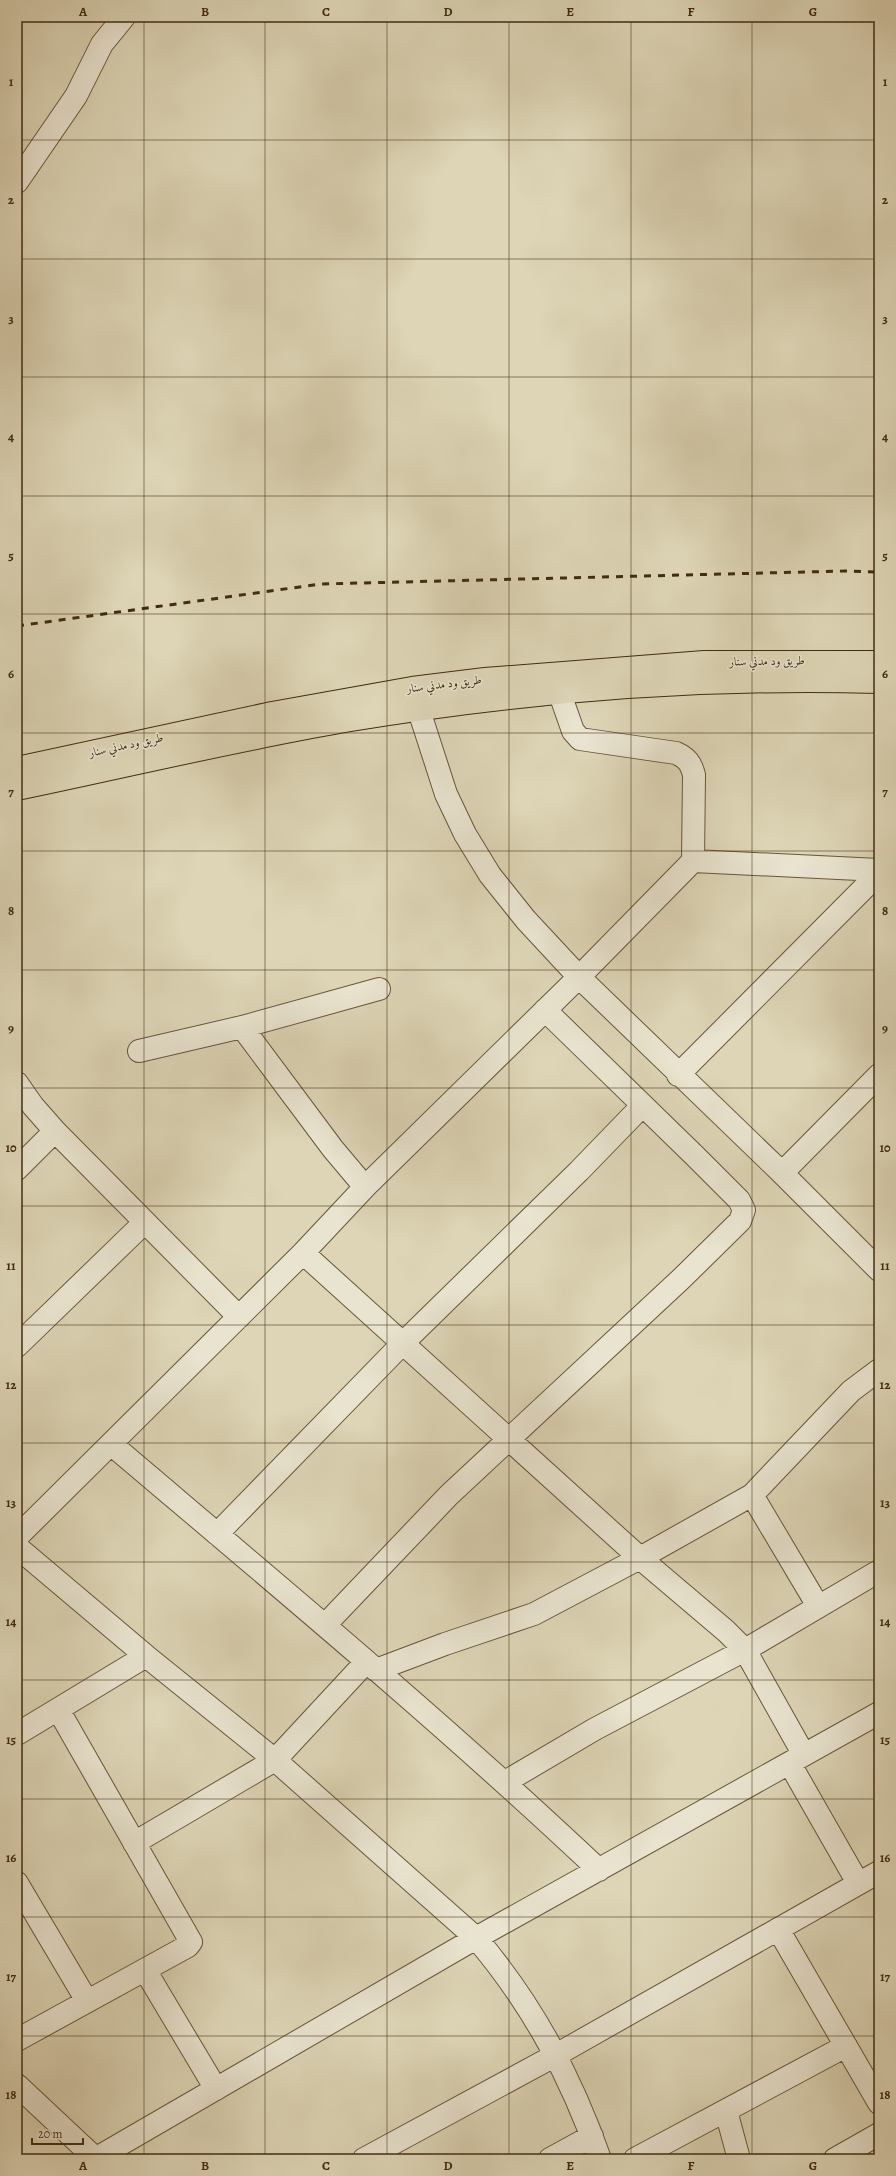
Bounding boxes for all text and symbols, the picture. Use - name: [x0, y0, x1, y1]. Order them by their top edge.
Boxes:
- text: A: [78, 3, 88, 20]
- text: B: [201, 3, 209, 20]
- text: C: [322, 3, 330, 20]
- text: D: [443, 3, 453, 20]
- text: E: [566, 3, 574, 20]
- text: F: [688, 3, 695, 20]
- text: G: [809, 3, 817, 20]
- text: 1: [9, 73, 14, 90]
- text: 1: [883, 73, 888, 90]
- text: 2: [8, 191, 15, 208]
- text: 2: [882, 191, 889, 208]
- text: 3: [8, 310, 14, 327]
- text: 3: [882, 310, 888, 327]
- text: 4: [8, 428, 14, 445]
- text: 4: [882, 428, 888, 445]
- text: 5: [8, 547, 14, 564]
- text: 5: [882, 547, 888, 564]
- street label: طريق ود مدني سنار: [728, 652, 805, 672]
- text: 6: [8, 665, 14, 682]
- text: 6: [882, 665, 888, 682]
- street label: طريق ود مدني سنار: [404, 671, 483, 699]
- street label: طريق ود مدني سنار: [86, 729, 165, 763]
- text: 7: [8, 783, 14, 800]
- text: 7: [882, 783, 888, 800]
- text: 8: [8, 902, 14, 919]
- text: 8: [882, 902, 888, 919]
- text: 9: [8, 1020, 14, 1037]
- text: 9: [882, 1020, 888, 1037]
- text: 10: [5, 1139, 17, 1156]
- text: 10: [879, 1139, 891, 1156]
- text: 11: [6, 1257, 16, 1274]
- text: 11: [880, 1257, 890, 1274]
- text: 12: [6, 1376, 17, 1393]
- text: 12: [880, 1376, 891, 1393]
- text: 13: [6, 1494, 17, 1511]
- text: 13: [880, 1494, 891, 1511]
- text: 14: [6, 1613, 16, 1630]
- text: 14: [880, 1613, 890, 1630]
- text: 15: [6, 1731, 17, 1748]
- text: 15: [880, 1731, 891, 1748]
- text: 16: [6, 1849, 16, 1866]
- text: 16: [880, 1849, 890, 1866]
- text: 17: [6, 1968, 17, 1985]
- text: 17: [880, 1968, 891, 1985]
- text: 18: [6, 2086, 16, 2103]
- text: 18: [880, 2086, 890, 2103]
- scale bar: [32, 2120, 83, 2146]
- text: 20 m: [38, 2126, 62, 2142]
- text: A: [78, 2157, 88, 2174]
- text: B: [201, 2157, 209, 2174]
- text: C: [322, 2157, 330, 2174]
- text: D: [443, 2157, 453, 2174]
- text: E: [566, 2157, 574, 2174]
- text: F: [688, 2157, 695, 2174]
- text: G: [809, 2157, 817, 2174]

